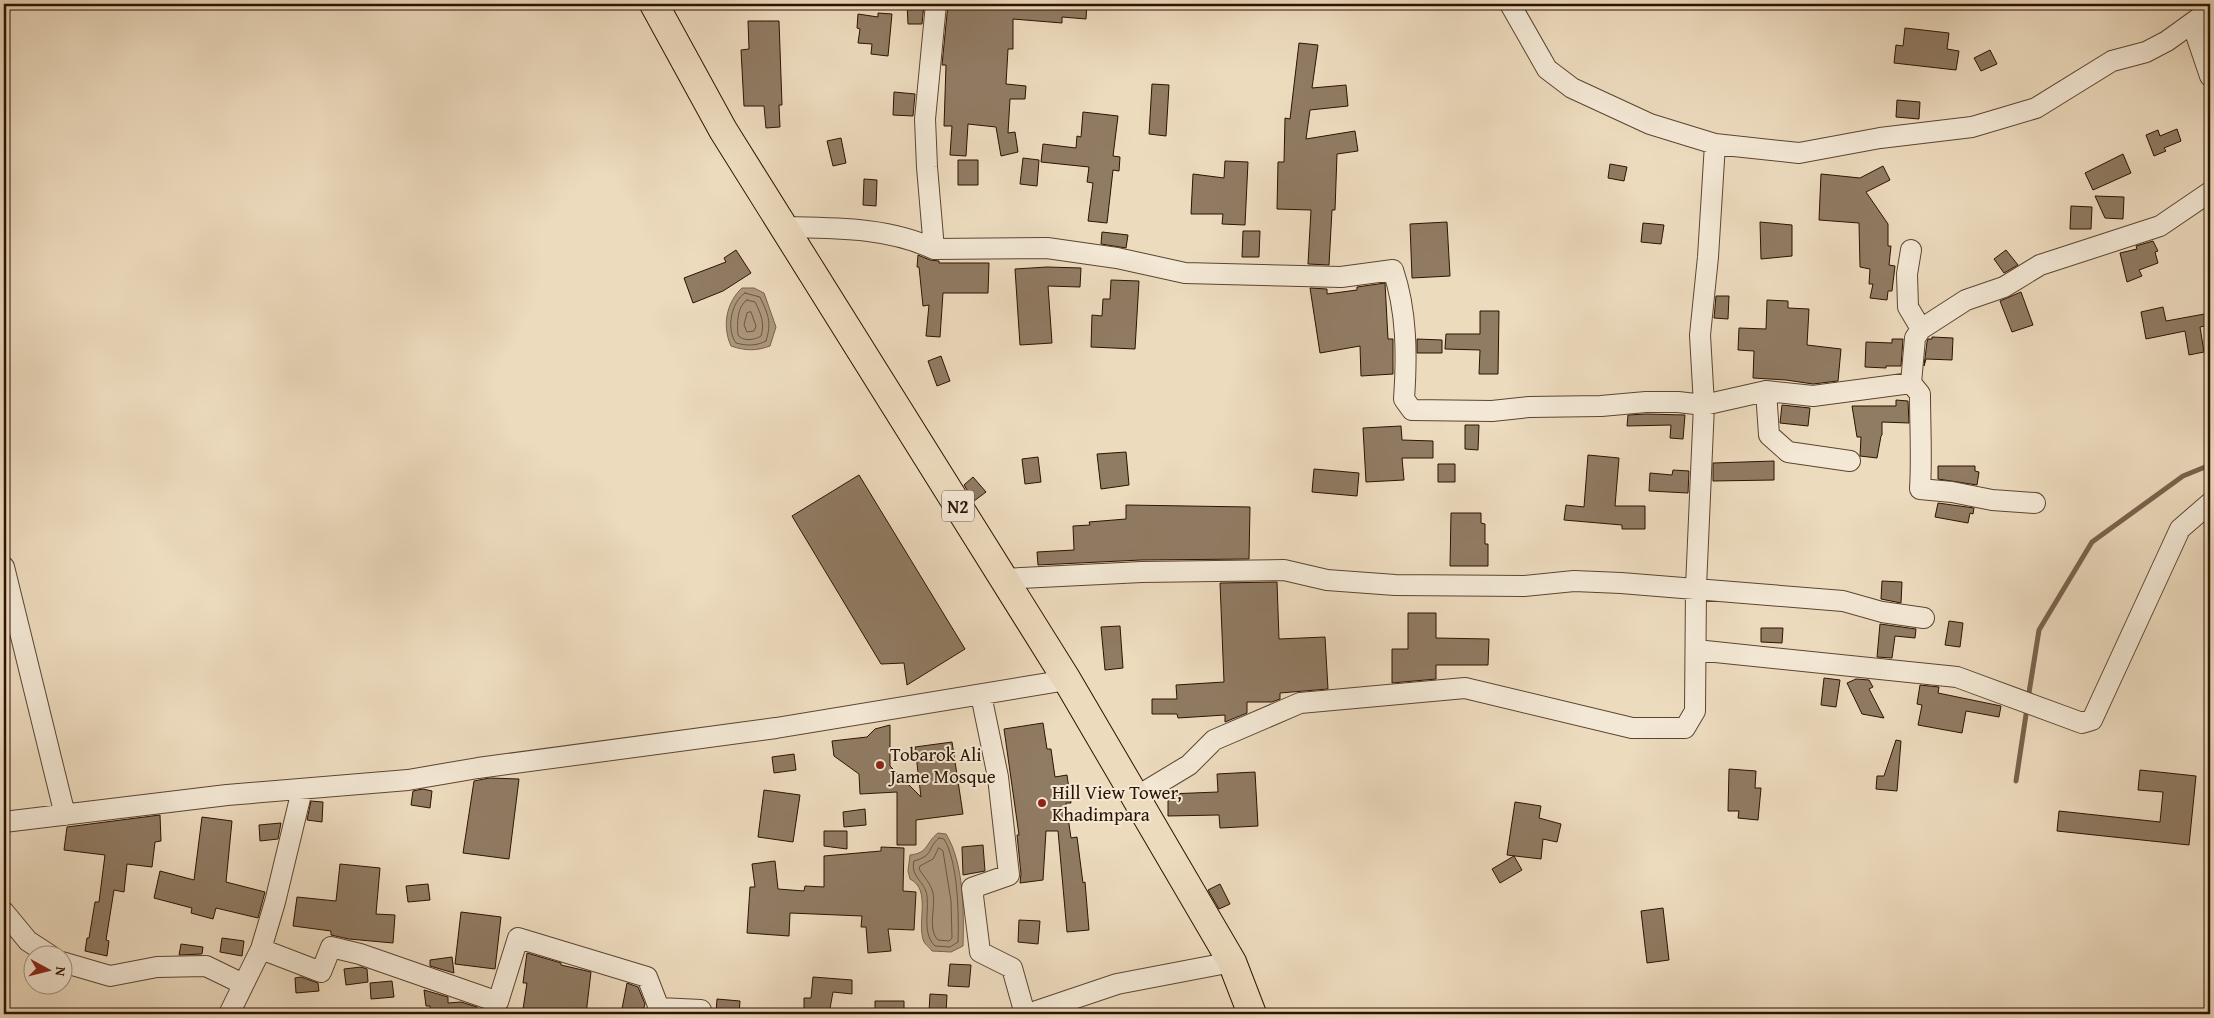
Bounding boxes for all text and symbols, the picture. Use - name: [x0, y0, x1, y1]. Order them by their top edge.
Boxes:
- road number: N2: [942, 491, 974, 522]
- place label: Tobarok Ali Jame Mosque: [888, 740, 996, 790]
- marker: Tobarok Ali Jame Mosque: [874, 759, 886, 771]
- place label: Hill View Tower, Khadimpara: [1052, 778, 1182, 828]
- marker: Hill View Tower, Khadimpara: [1036, 797, 1048, 809]
- north arrow: [22, 946, 72, 996]
- text: N: [50, 966, 71, 978]

